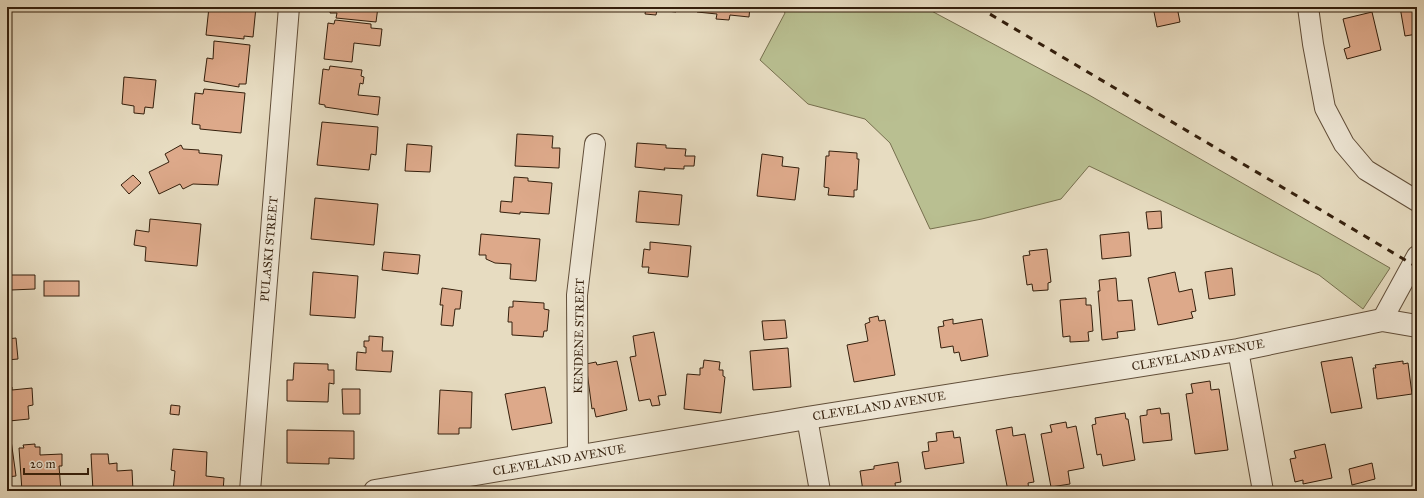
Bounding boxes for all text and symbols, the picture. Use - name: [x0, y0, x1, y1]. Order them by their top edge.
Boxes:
- street label: PULASKI STREET: [257, 196, 281, 302]
- street label: KENDENE STREET: [571, 278, 587, 394]
- street label: CLEVELAND AVENUE: [1131, 336, 1266, 374]
- street label: CLEVELAND AVENUE: [812, 389, 947, 423]
- street label: CLEVELAND AVENUE: [492, 441, 627, 479]
- scale bar: [24, 450, 88, 476]
- text: 20 m: [30, 457, 56, 471]

